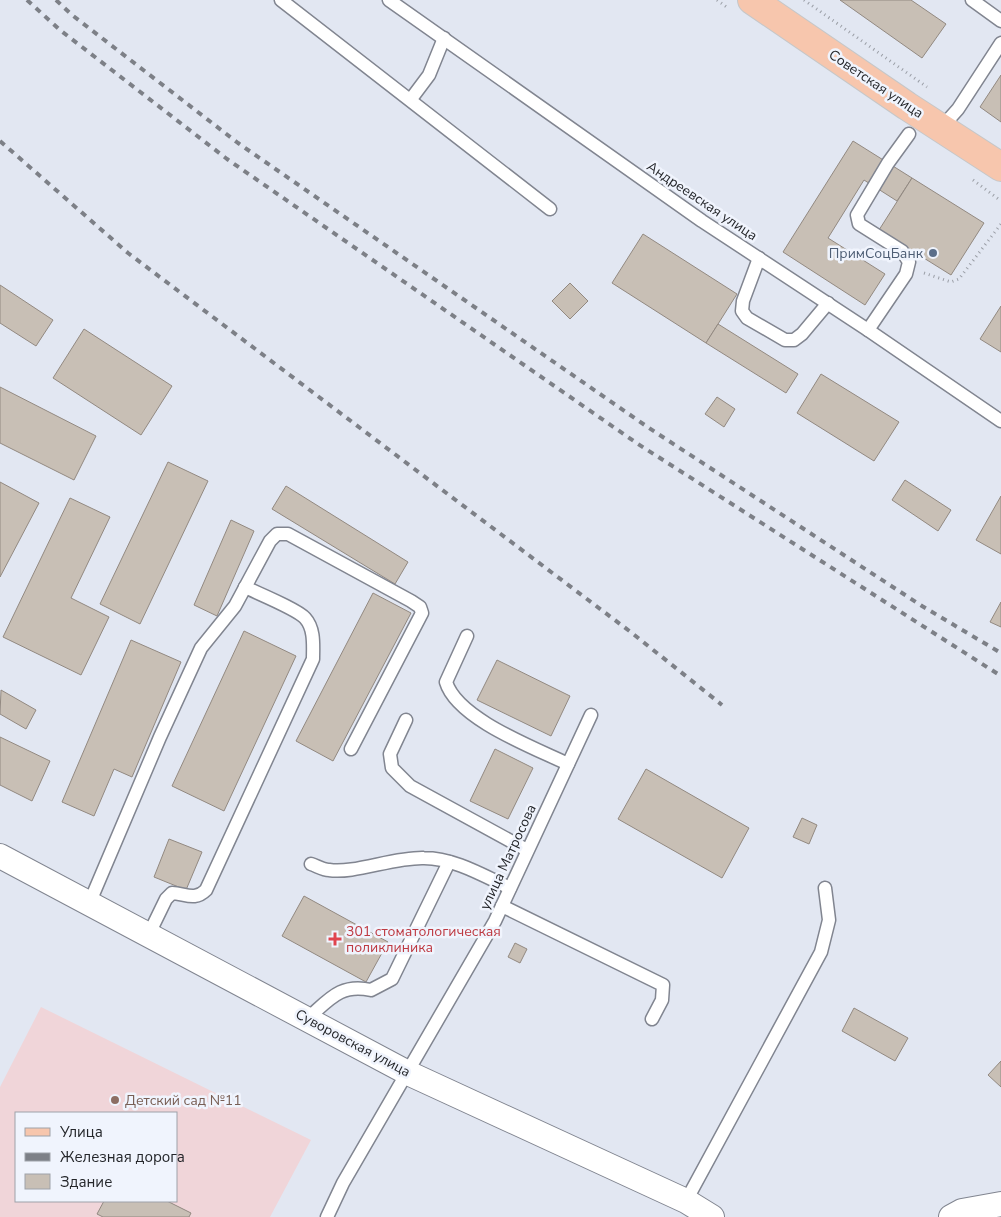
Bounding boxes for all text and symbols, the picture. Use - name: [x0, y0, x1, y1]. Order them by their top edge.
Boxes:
- street label: Советская улица: [825, 45, 927, 123]
- street label: Андреевская улица: [643, 157, 761, 245]
- place label: ПримСоцБанк: [829, 244, 924, 263]
- marker: ПримСоцБанк: [927, 247, 939, 259]
- street label: улица Матросова: [475, 801, 541, 913]
- place label: 301 стоматологическая поликлиника: [346, 922, 501, 957]
- marker: 301 стоматологическая поликлиника: [328, 932, 342, 946]
- street label: Суворовская улица: [292, 1005, 414, 1081]
- place label: Детский сад №11: [125, 1091, 242, 1110]
- marker: Детский сад №11: [109, 1094, 121, 1106]
- legend: [15, 1112, 178, 1202]
- text: Улица: [59, 1122, 103, 1142]
- text: Железная дорога: [60, 1147, 185, 1167]
- text: Здание: [60, 1172, 112, 1192]

